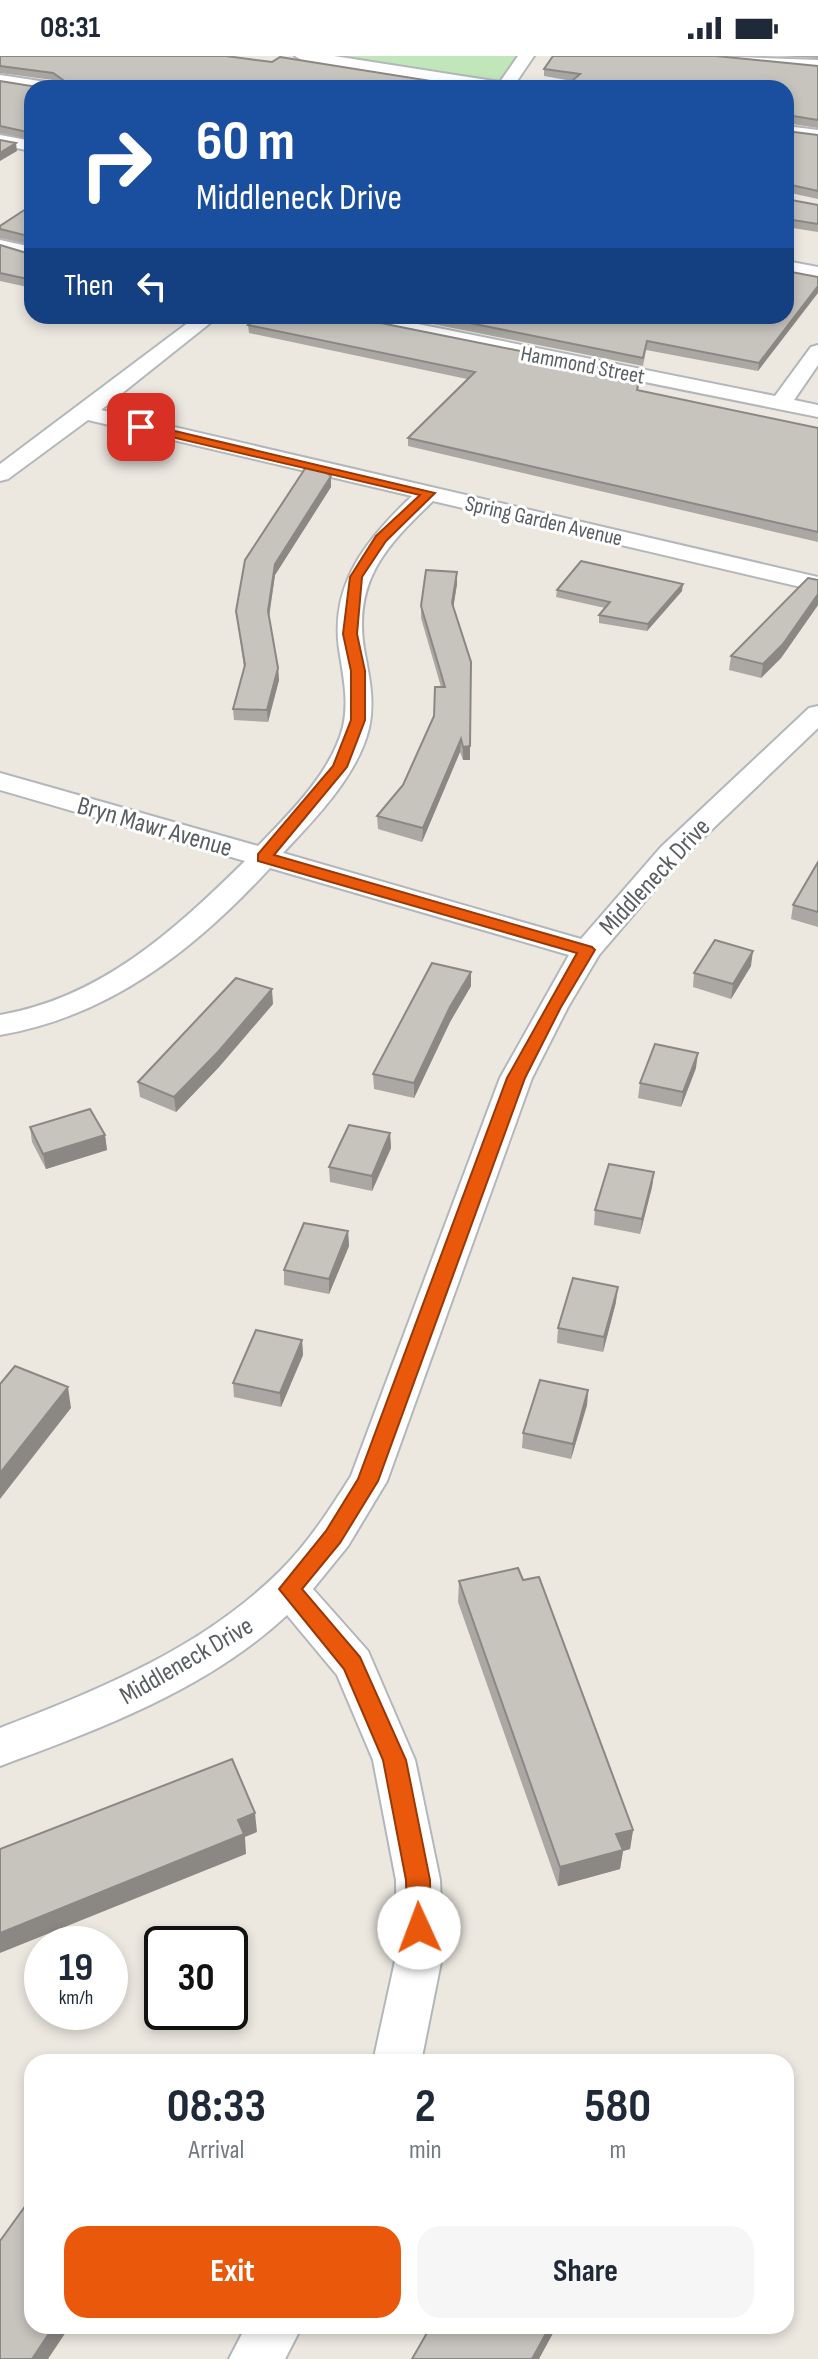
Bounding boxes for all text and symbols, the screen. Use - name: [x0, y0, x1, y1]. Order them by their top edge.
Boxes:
- text: 08:31: [40, 10, 100, 46]
- text: 60 m: [196, 109, 295, 176]
- icon: right: [64, 112, 168, 216]
- text: Middleneck Drive: [196, 177, 402, 220]
- icon: left: [130, 264, 174, 308]
- text: Then: [64, 268, 114, 304]
- street label: Hammond Street: [519, 340, 647, 391]
- pin: [107, 393, 175, 461]
- icon: arrive: [119, 405, 163, 449]
- street label: Spring Garden Avenue: [462, 490, 625, 553]
- street label: Bryn Mawr Avenue: [74, 791, 236, 864]
- street label: Middleneck Drive: [593, 812, 717, 942]
- street label: Middleneck Drive: [115, 1611, 259, 1712]
- position arrow: [377, 1886, 461, 1970]
- speed limit sign: 30: [144, 1926, 248, 2030]
- text: 19: [59, 1944, 93, 1992]
- text: km/h: [59, 1986, 93, 2010]
- text: 08:33: [167, 2078, 266, 2135]
- text: 2: [415, 2078, 436, 2135]
- text: 580: [584, 2078, 651, 2135]
- text: Arrival: [189, 2135, 244, 2166]
- text: min: [409, 2135, 442, 2166]
- text: m: [609, 2135, 626, 2166]
- button: Exit: [64, 2226, 401, 2318]
- button: Share: [417, 2226, 754, 2318]

